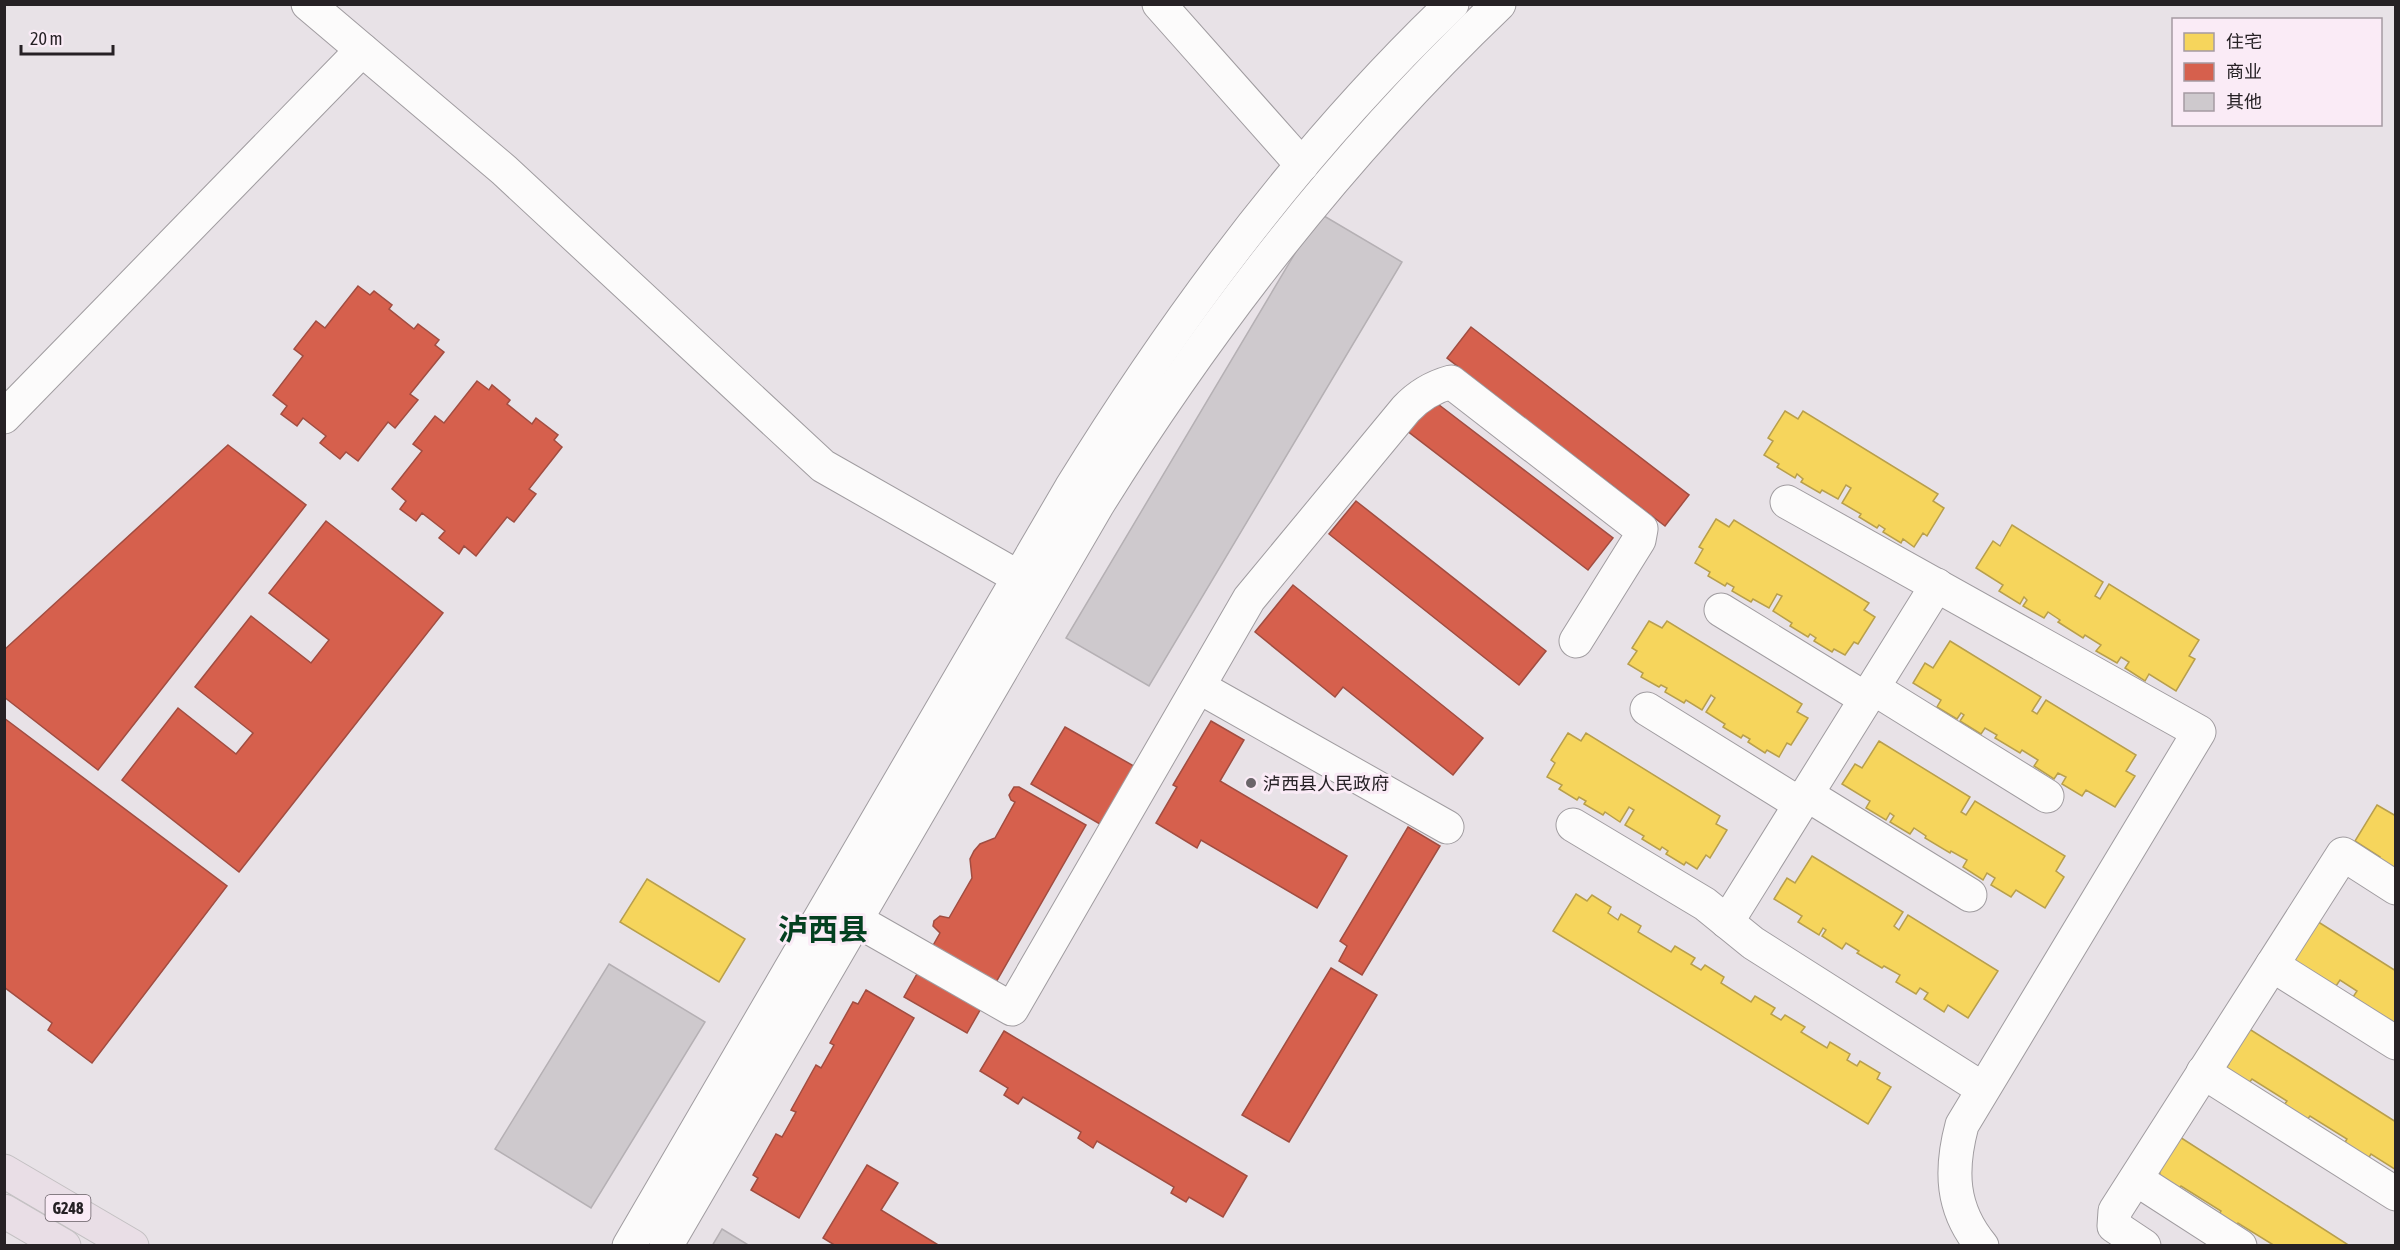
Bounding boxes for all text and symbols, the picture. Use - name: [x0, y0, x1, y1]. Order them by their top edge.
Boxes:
- scale bar: [21, 18, 112, 56]
- legend: [2172, 18, 2382, 126]
- text: 20 m: [30, 28, 62, 49]
- text: 住宅: [2226, 31, 2262, 52]
- text: 商业: [2226, 61, 2262, 82]
- text: 其他: [2226, 91, 2262, 112]
- place label: 泸西县人民政府: [1263, 773, 1389, 794]
- marker: 泸西县人民政府: [1244, 776, 1258, 790]
- district label: 泸西县: [778, 912, 868, 946]
- road number: G248: [46, 1195, 90, 1221]

